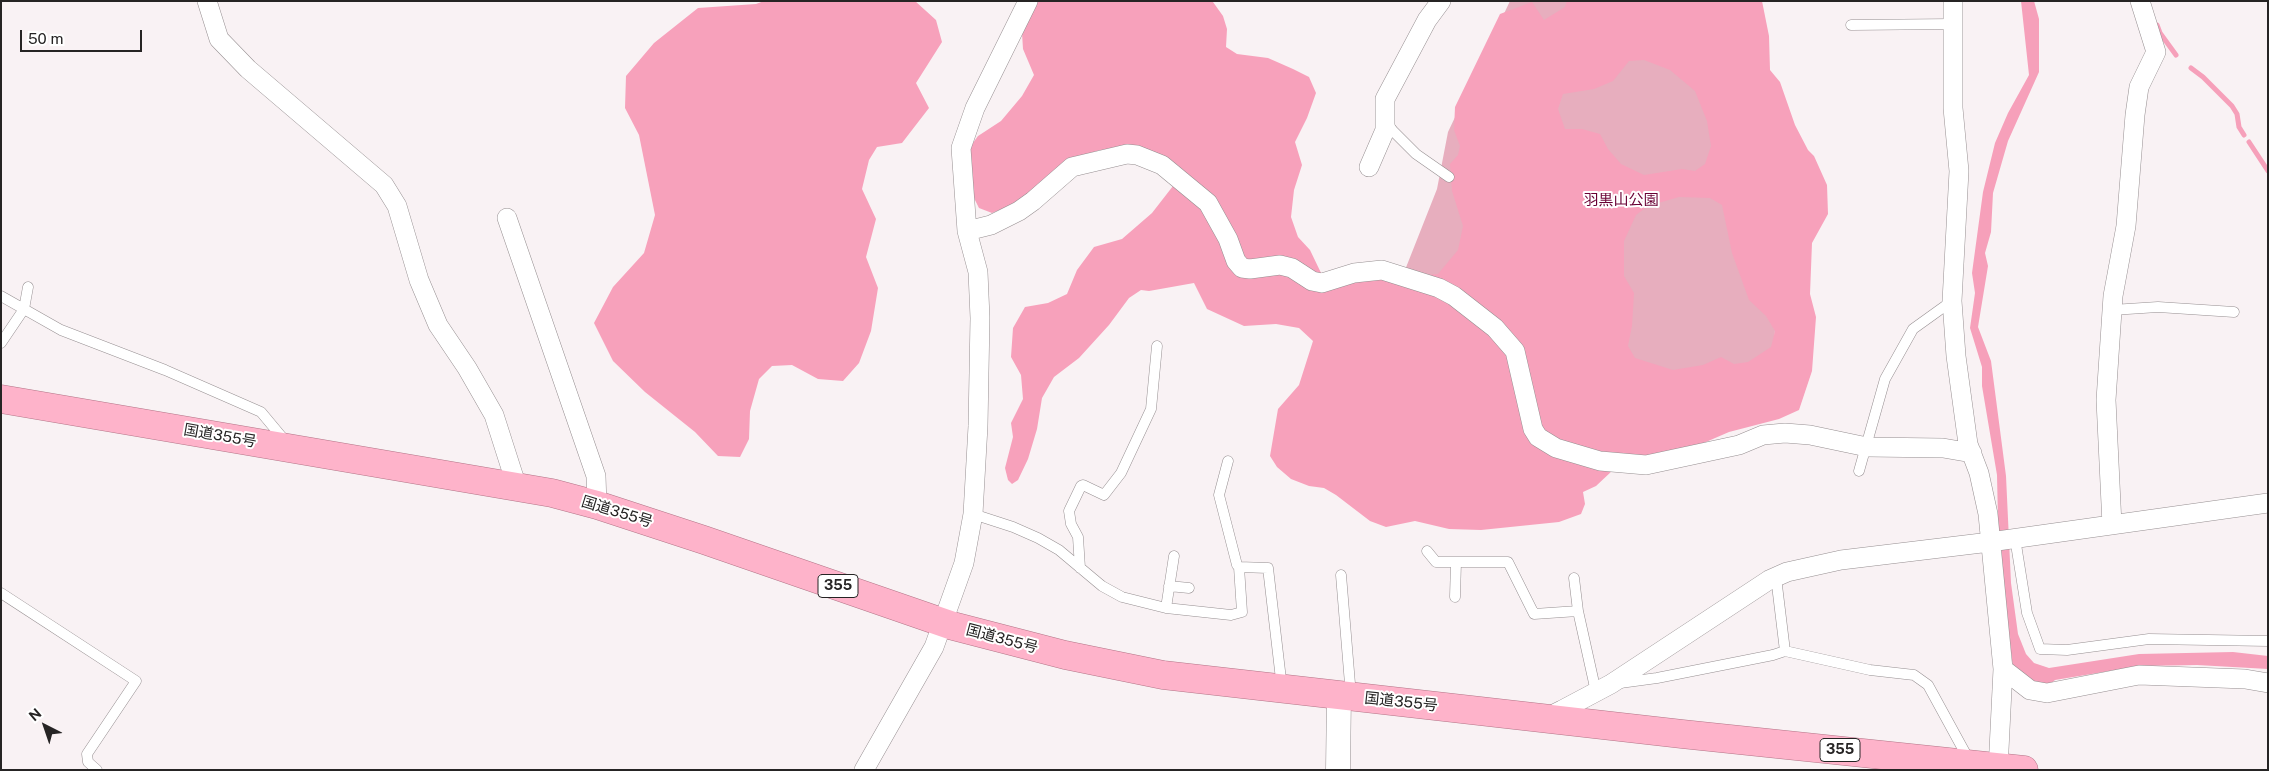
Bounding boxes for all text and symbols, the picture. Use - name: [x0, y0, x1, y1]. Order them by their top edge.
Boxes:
- scale bar: [22, 20, 145, 52]
- text: 50 m: [28, 30, 63, 47]
- park label: 羽黒山公園: [1584, 191, 1658, 209]
- street label: 国道355号: [182, 421, 258, 451]
- street label: 国道355号: [579, 493, 655, 531]
- road number: 355: [818, 574, 858, 598]
- street label: 国道355号: [964, 621, 1040, 657]
- street label: 国道355号: [1363, 689, 1439, 715]
- north arrow: [20, 701, 70, 751]
- text: N: [26, 705, 45, 724]
- road number: 355: [1820, 738, 1860, 762]

